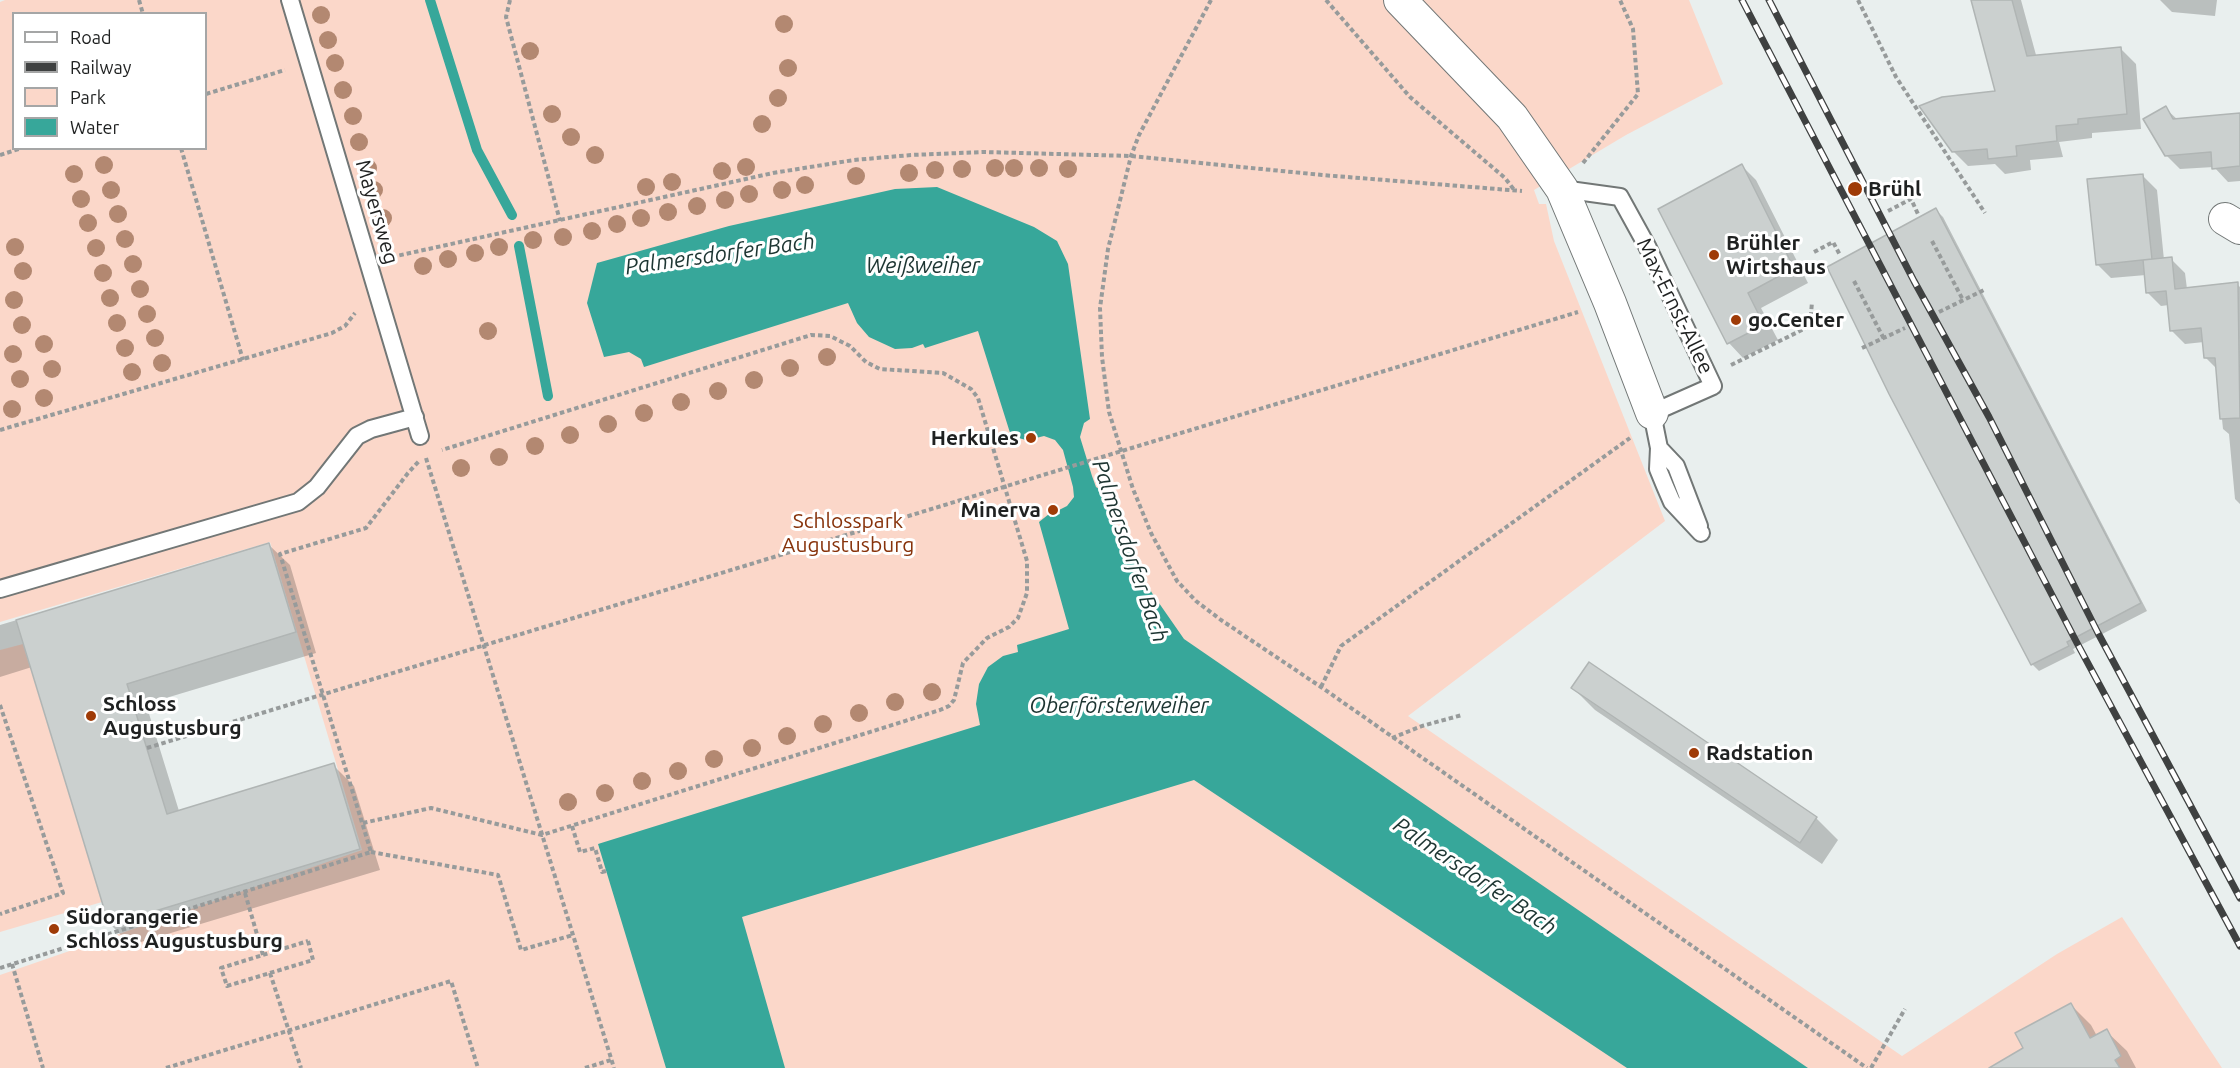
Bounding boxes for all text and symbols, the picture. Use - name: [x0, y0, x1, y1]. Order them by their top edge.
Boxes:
- legend: [12, 12, 207, 150]
- text: Road: [70, 27, 112, 47]
- text: Railway: [70, 57, 131, 77]
- text: Park: [70, 87, 106, 107]
- text: Water: [70, 117, 119, 137]
- street label: Mayersweg: [350, 157, 404, 267]
- place label: Brühl: [1868, 176, 1921, 202]
- marker: Brühl: [1846, 180, 1864, 198]
- water label: Palmersdorfer Bach: [623, 228, 817, 280]
- place label: Brühler Wirtshaus: [1726, 230, 1826, 280]
- street label: Max-Ernst-Allee: [1631, 234, 1719, 378]
- marker: Brühler Wirtshaus: [1707, 248, 1721, 262]
- water label: Weißweiher: [866, 253, 980, 279]
- place label: go.Center: [1748, 307, 1844, 333]
- marker: go.Center: [1729, 313, 1743, 327]
- place label: Herkules: [931, 425, 1019, 451]
- marker: Herkules: [1024, 431, 1038, 445]
- water label: Palmersdorfer Bach: [1086, 456, 1174, 646]
- place label: Minerva: [960, 497, 1041, 523]
- marker: Minerva: [1046, 503, 1060, 517]
- park label: Schlosspark Augustusburg: [782, 508, 914, 558]
- place label: Schloss Augustusburg: [103, 691, 242, 741]
- water label: Oberförsterweiher: [1029, 693, 1209, 719]
- marker: Schloss Augustusburg: [84, 709, 98, 723]
- place label: Radstation: [1706, 740, 1813, 766]
- marker: Radstation: [1687, 746, 1701, 760]
- water label: Palmersdorfer Bach: [1388, 812, 1562, 940]
- place label: Südorangerie Schloss Augustusburg: [66, 904, 283, 954]
- marker: Südorangerie Schloss Augustusburg: [47, 922, 61, 936]

